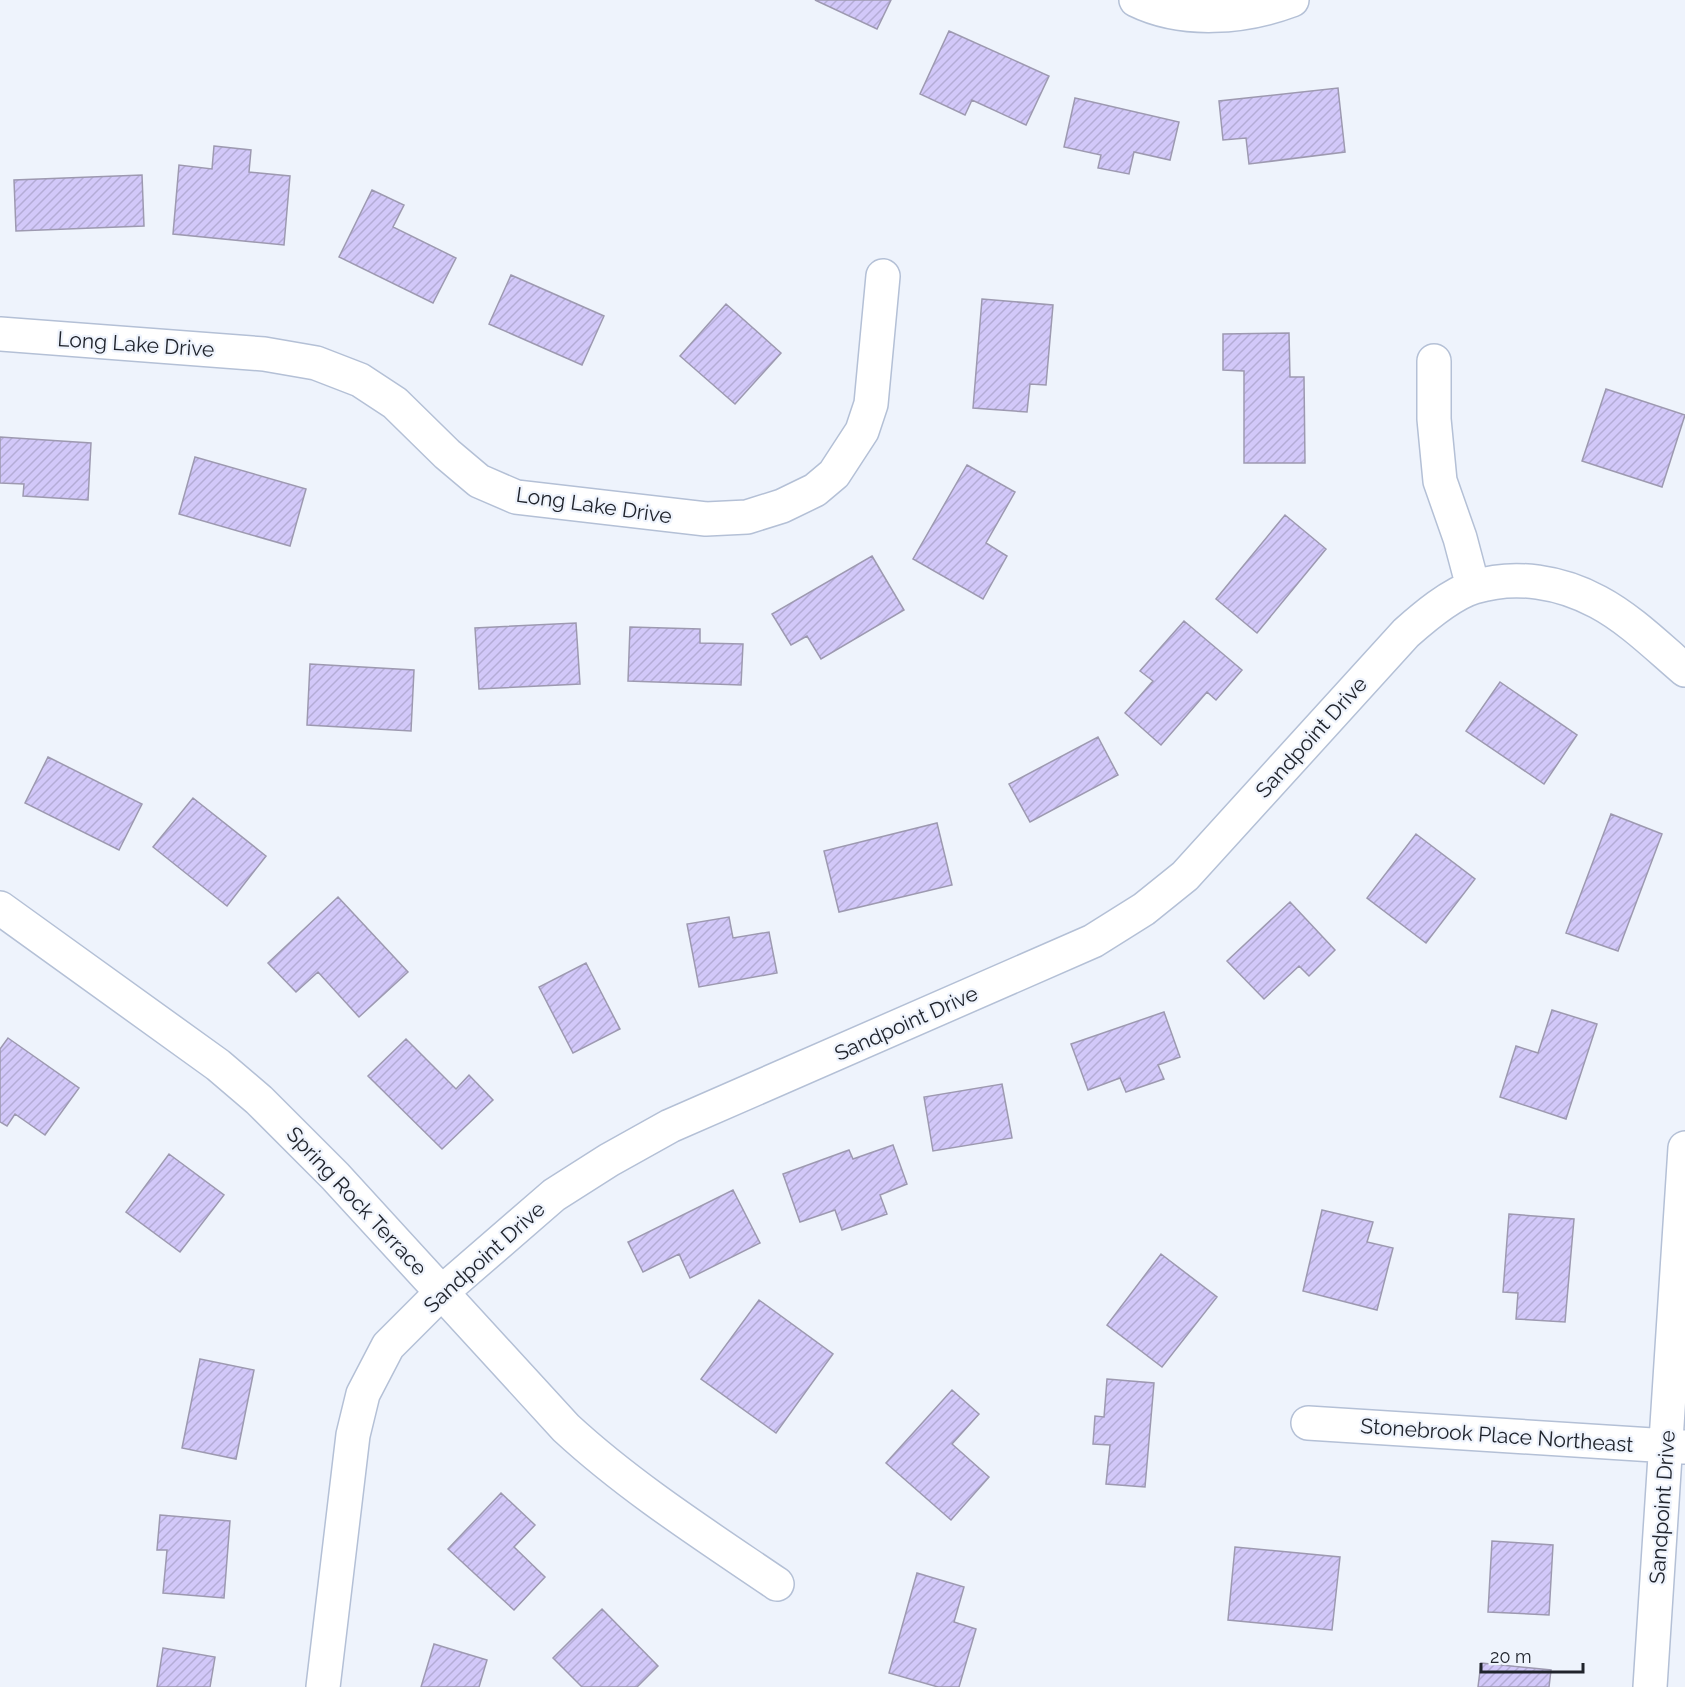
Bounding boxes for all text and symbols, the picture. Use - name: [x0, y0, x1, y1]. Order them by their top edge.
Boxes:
- street label: Long Lake Drive: [57, 326, 215, 362]
- street label: Long Lake Drive: [514, 482, 674, 528]
- street label: Sandpoint Drive: [1250, 671, 1372, 803]
- street label: Sandpoint Drive: [830, 980, 982, 1066]
- street label: Spring Rock Terrace: [282, 1121, 432, 1281]
- street label: Sandpoint Drive: [418, 1196, 550, 1318]
- street label: Stonebrook Place Northeast: [1360, 1413, 1634, 1457]
- street label: Sandpoint Drive: [1644, 1429, 1680, 1585]
- scale bar: [1481, 1636, 1583, 1674]
- text: 20 m: [1490, 1646, 1532, 1667]

